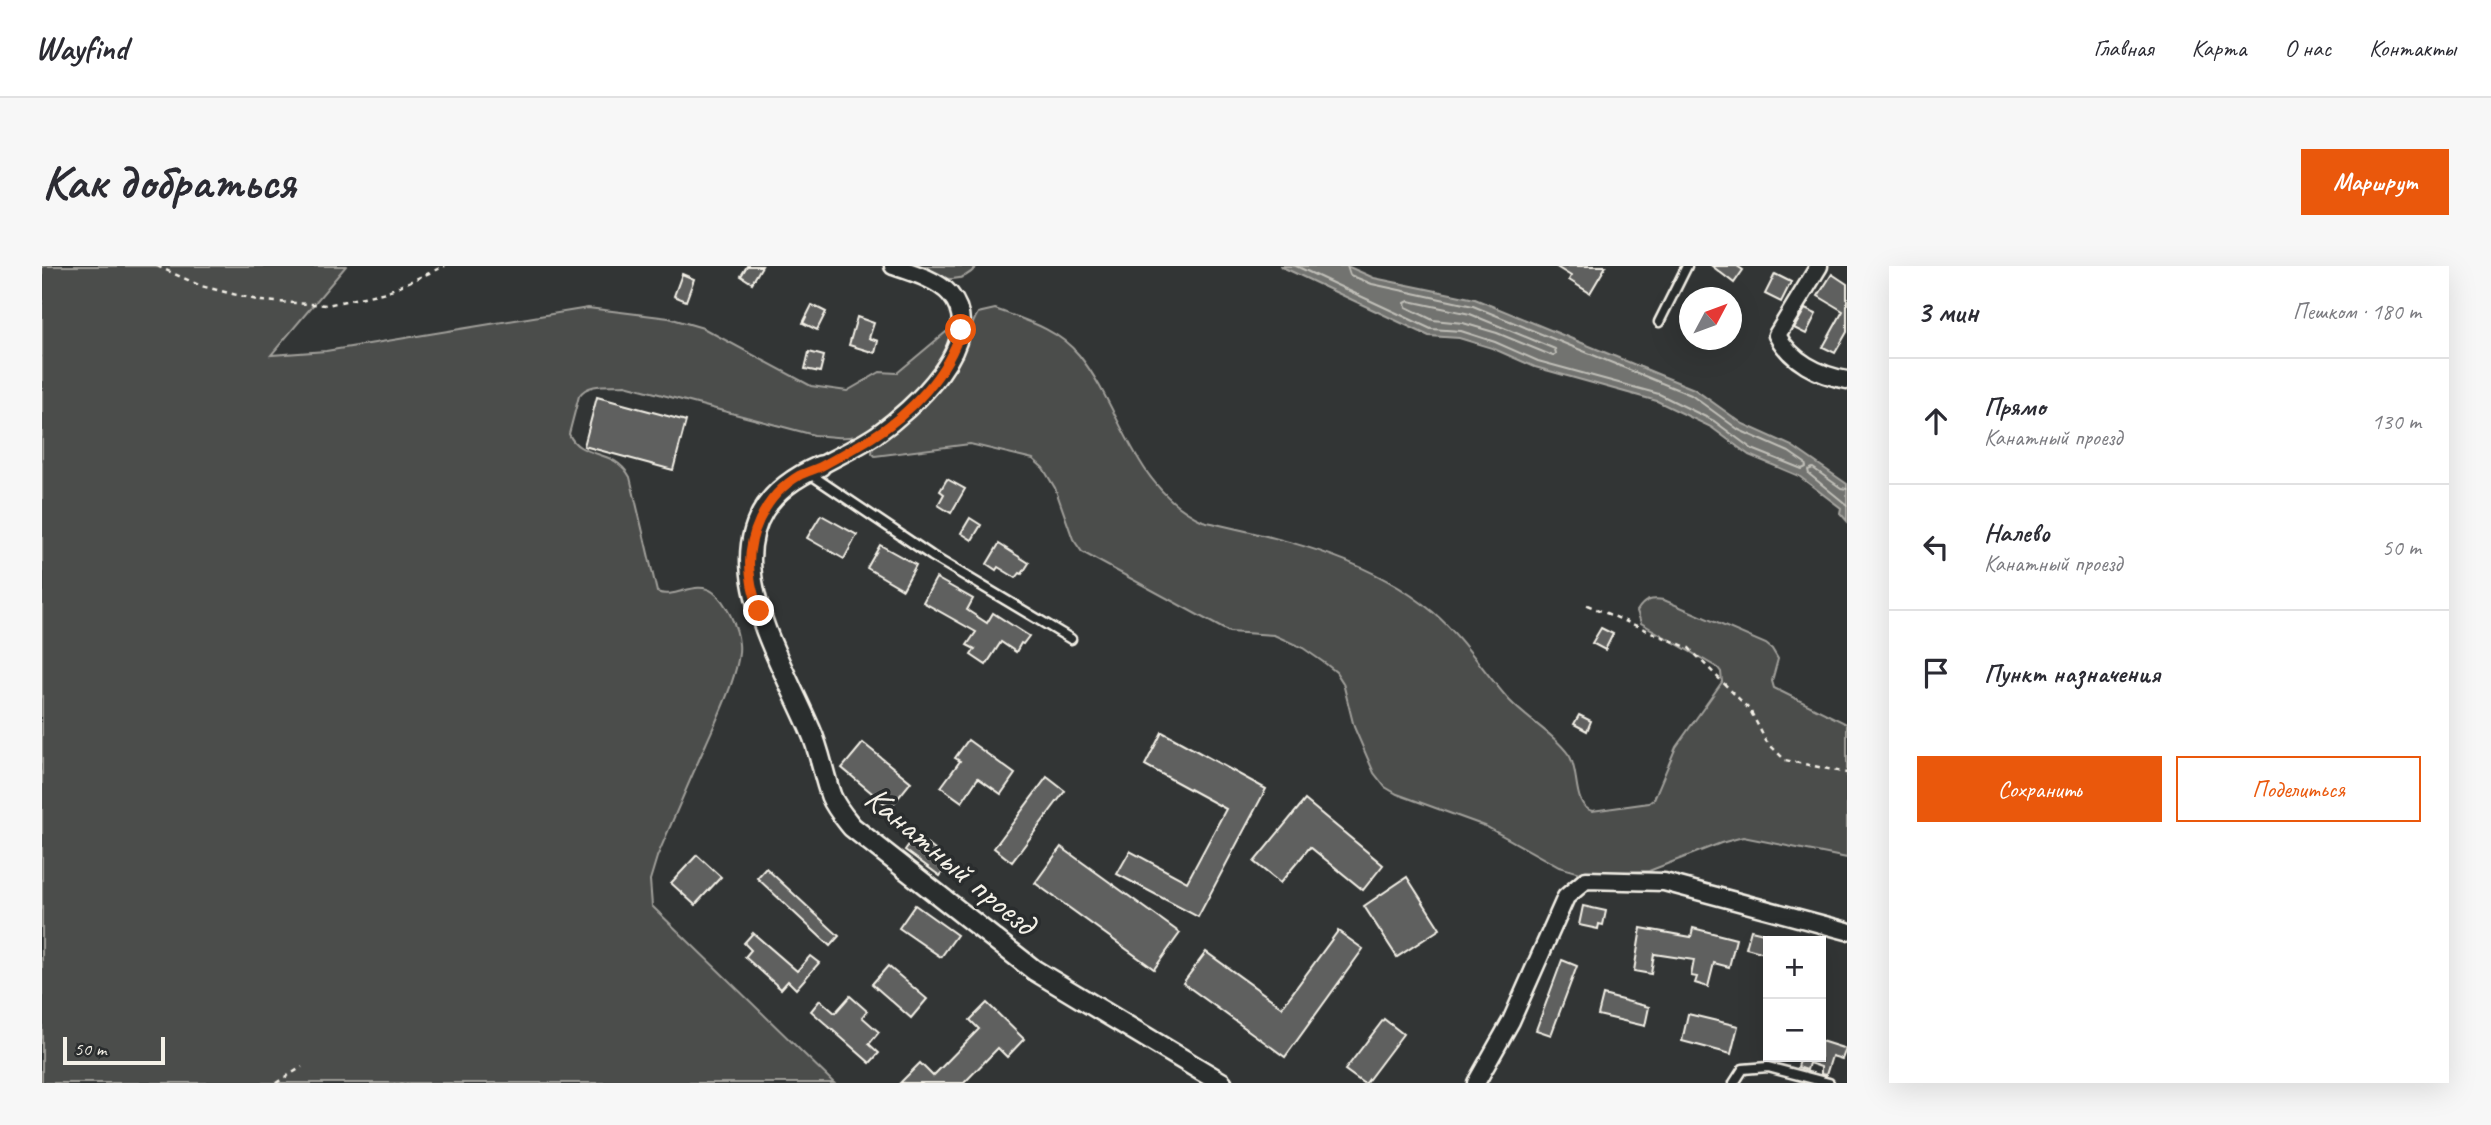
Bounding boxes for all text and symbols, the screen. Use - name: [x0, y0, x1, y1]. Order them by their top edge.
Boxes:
- text: Wayfind: [35, 27, 128, 69]
- text: Главная: [2093, 33, 2154, 63]
- text: Карта: [2192, 33, 2246, 63]
- text: О нас: [2284, 33, 2331, 63]
- text: Контакты: [2369, 33, 2456, 63]
- button: Маршрут: [2301, 149, 2449, 215]
- text: Как добраться: [42, 151, 295, 213]
- north arrow: [1679, 287, 1742, 350]
- text: 3 мин: [1917, 293, 1978, 331]
- text: Пешком · 180 m: [2293, 297, 2421, 326]
- route start: [945, 314, 976, 345]
- text: Прямо: [1984, 390, 2046, 423]
- icon: ahead: [1917, 402, 1955, 440]
- text: 130 m: [2372, 407, 2421, 436]
- text: Канатный проезд: [1984, 423, 2122, 452]
- text: Налево: [1984, 516, 2050, 549]
- icon: left: [1917, 528, 1955, 566]
- text: 50 m: [2382, 533, 2421, 562]
- text: Канатный проезд: [1984, 549, 2122, 578]
- route end: [743, 595, 774, 626]
- icon: arrive: [1917, 654, 1955, 692]
- text: Пункт назначения: [1984, 657, 2160, 690]
- button: Сохранить: [1917, 756, 2162, 822]
- button: Поделиться: [2176, 756, 2421, 822]
- street label: Канатный проезд: [856, 776, 1048, 947]
- map controls: [1763, 936, 1826, 1062]
- button: +: [1763, 936, 1826, 999]
- button: −: [1763, 999, 1826, 1062]
- scale bar: [63, 1034, 164, 1066]
- text: 50 m: [74, 1037, 106, 1061]

